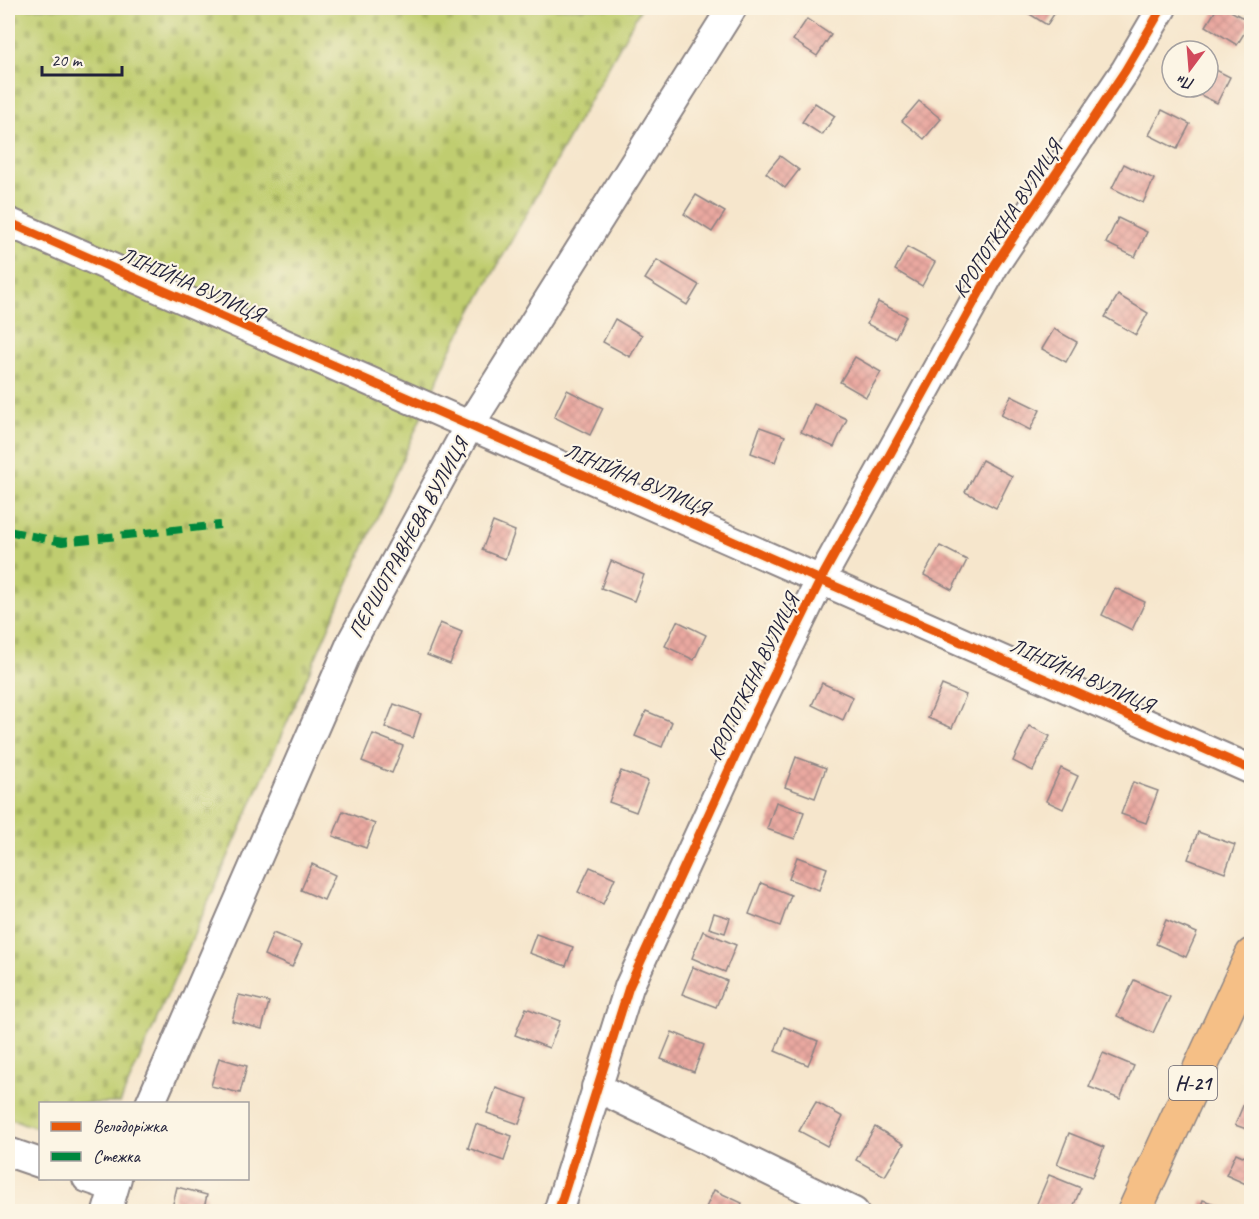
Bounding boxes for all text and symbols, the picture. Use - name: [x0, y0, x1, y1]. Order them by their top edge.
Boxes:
- scale bar: [42, 39, 122, 77]
- north arrow: [1160, 39, 1220, 99]
- text: 20 m: [51, 49, 84, 71]
- text: Пн: [1174, 70, 1197, 94]
- street label: КРОПОТКІНА ВУЛИЦЯ: [947, 133, 1069, 302]
- street label: ЛІНІЙНА ВУЛИЦЯ: [116, 241, 271, 329]
- street label: ПЕРШОТРАВНЕВА ВУЛИЦЯ: [342, 431, 475, 642]
- street label: ЛІНІЙНА ВУЛИЦЯ: [561, 437, 716, 522]
- street label: КРОПОТКІНА ВУЛИЦЯ: [701, 586, 806, 764]
- street label: ЛІНІЙНА ВУЛИЦЯ: [1006, 632, 1161, 720]
- road number: Н-21: [1169, 1066, 1217, 1100]
- legend: [39, 1102, 249, 1180]
- text: Велодоріжка: [93, 1115, 168, 1137]
- text: Стежка: [93, 1145, 141, 1167]

